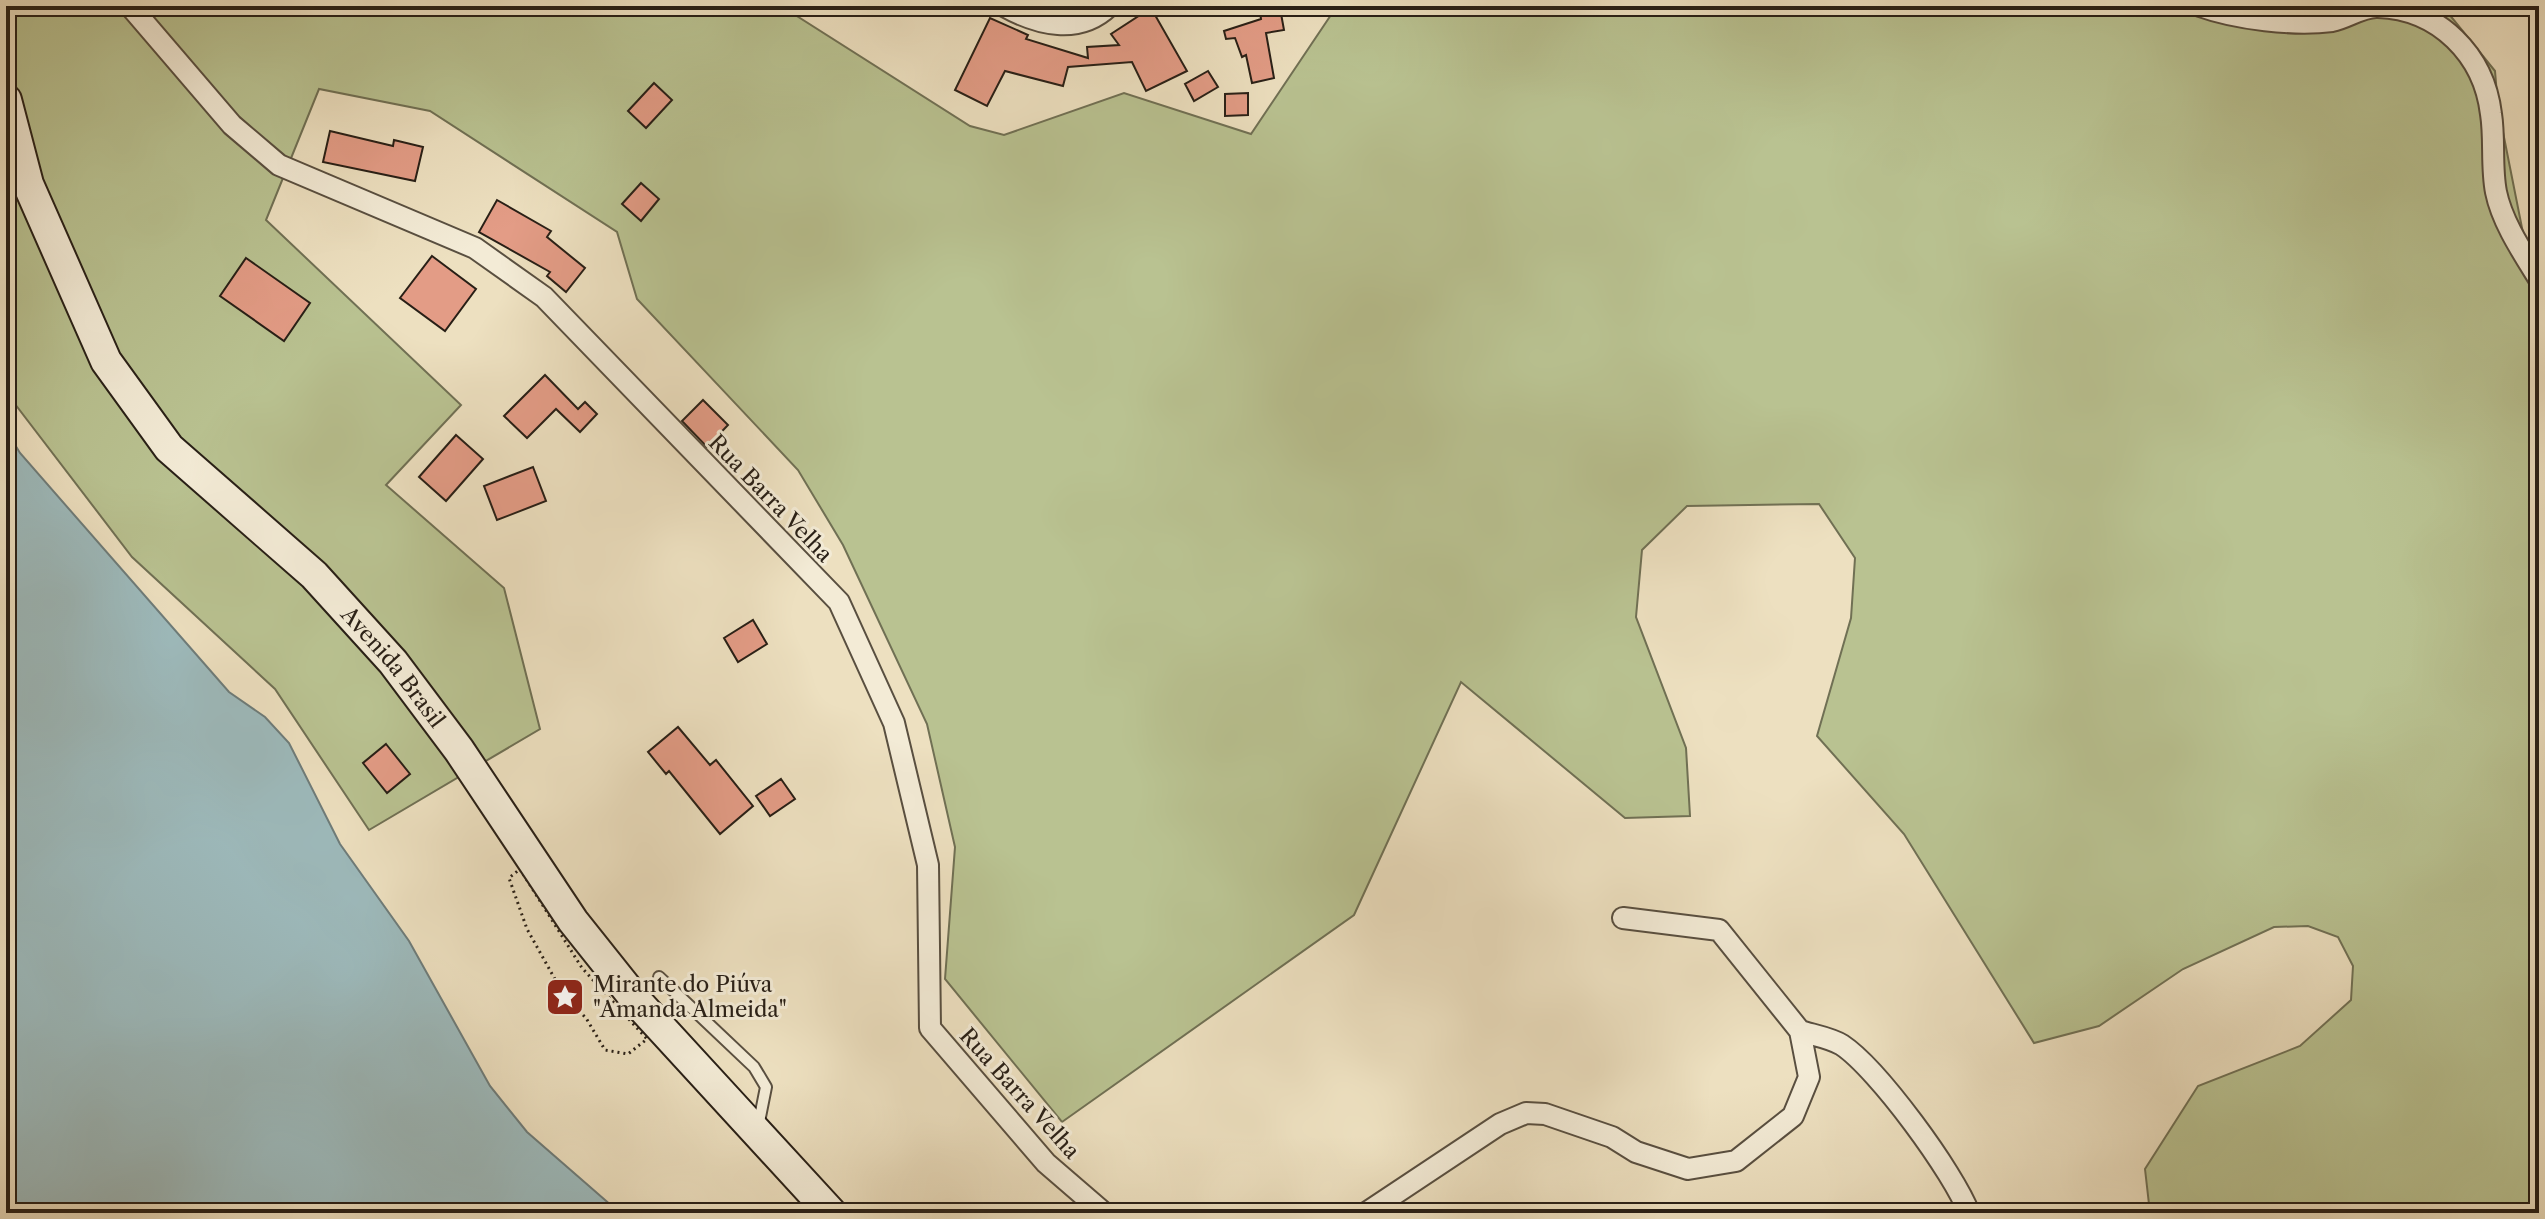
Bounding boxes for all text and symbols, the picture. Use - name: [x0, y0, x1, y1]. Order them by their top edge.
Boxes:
- street label: Rua Barra Velha: [703, 429, 839, 568]
- street label: Avenida Brasil: [335, 601, 451, 733]
- place label: Mirante do Piúva "Amanda Almeida": [593, 971, 787, 1023]
- place icon: Mirante do Piúva "Amanda Almeida": [544, 976, 586, 1018]
- street label: Rua Barra Velha: [954, 1022, 1086, 1165]

